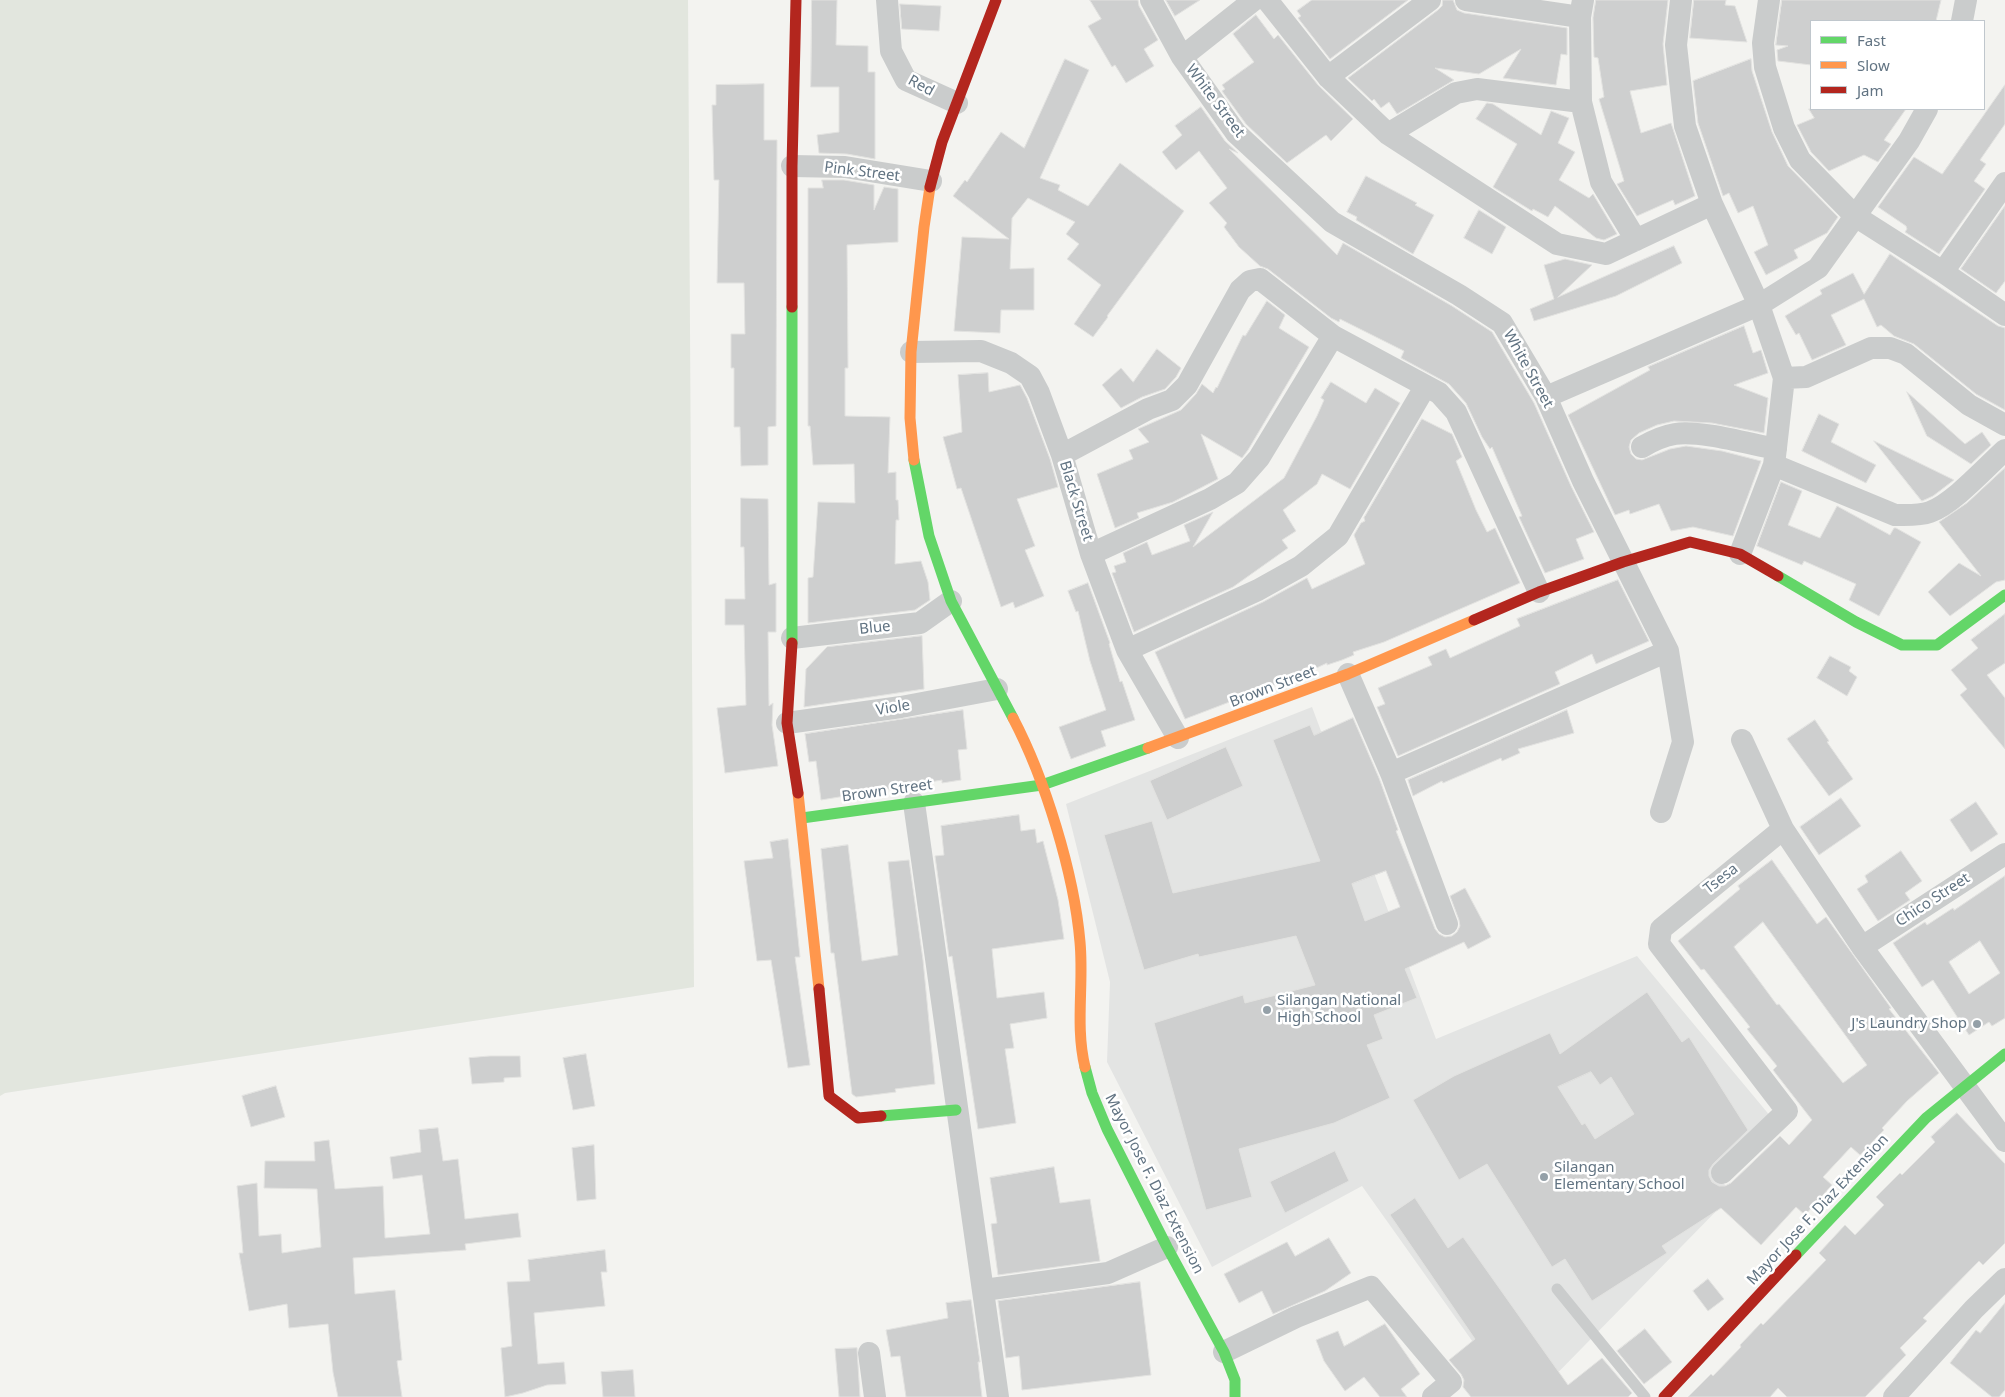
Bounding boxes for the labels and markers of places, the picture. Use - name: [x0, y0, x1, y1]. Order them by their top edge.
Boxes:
- place label: Silangan National High School: [1277, 992, 1401, 1027]
- marker: Silangan National High School: [1261, 1004, 1273, 1016]
- place label: J's Laundry Shop: [1851, 1015, 1967, 1033]
- marker: J's Laundry Shop: [1971, 1018, 1983, 1030]
- place label: Silangan Elementary School: [1554, 1159, 1685, 1194]
- marker: Silangan Elementary School: [1538, 1171, 1550, 1183]

